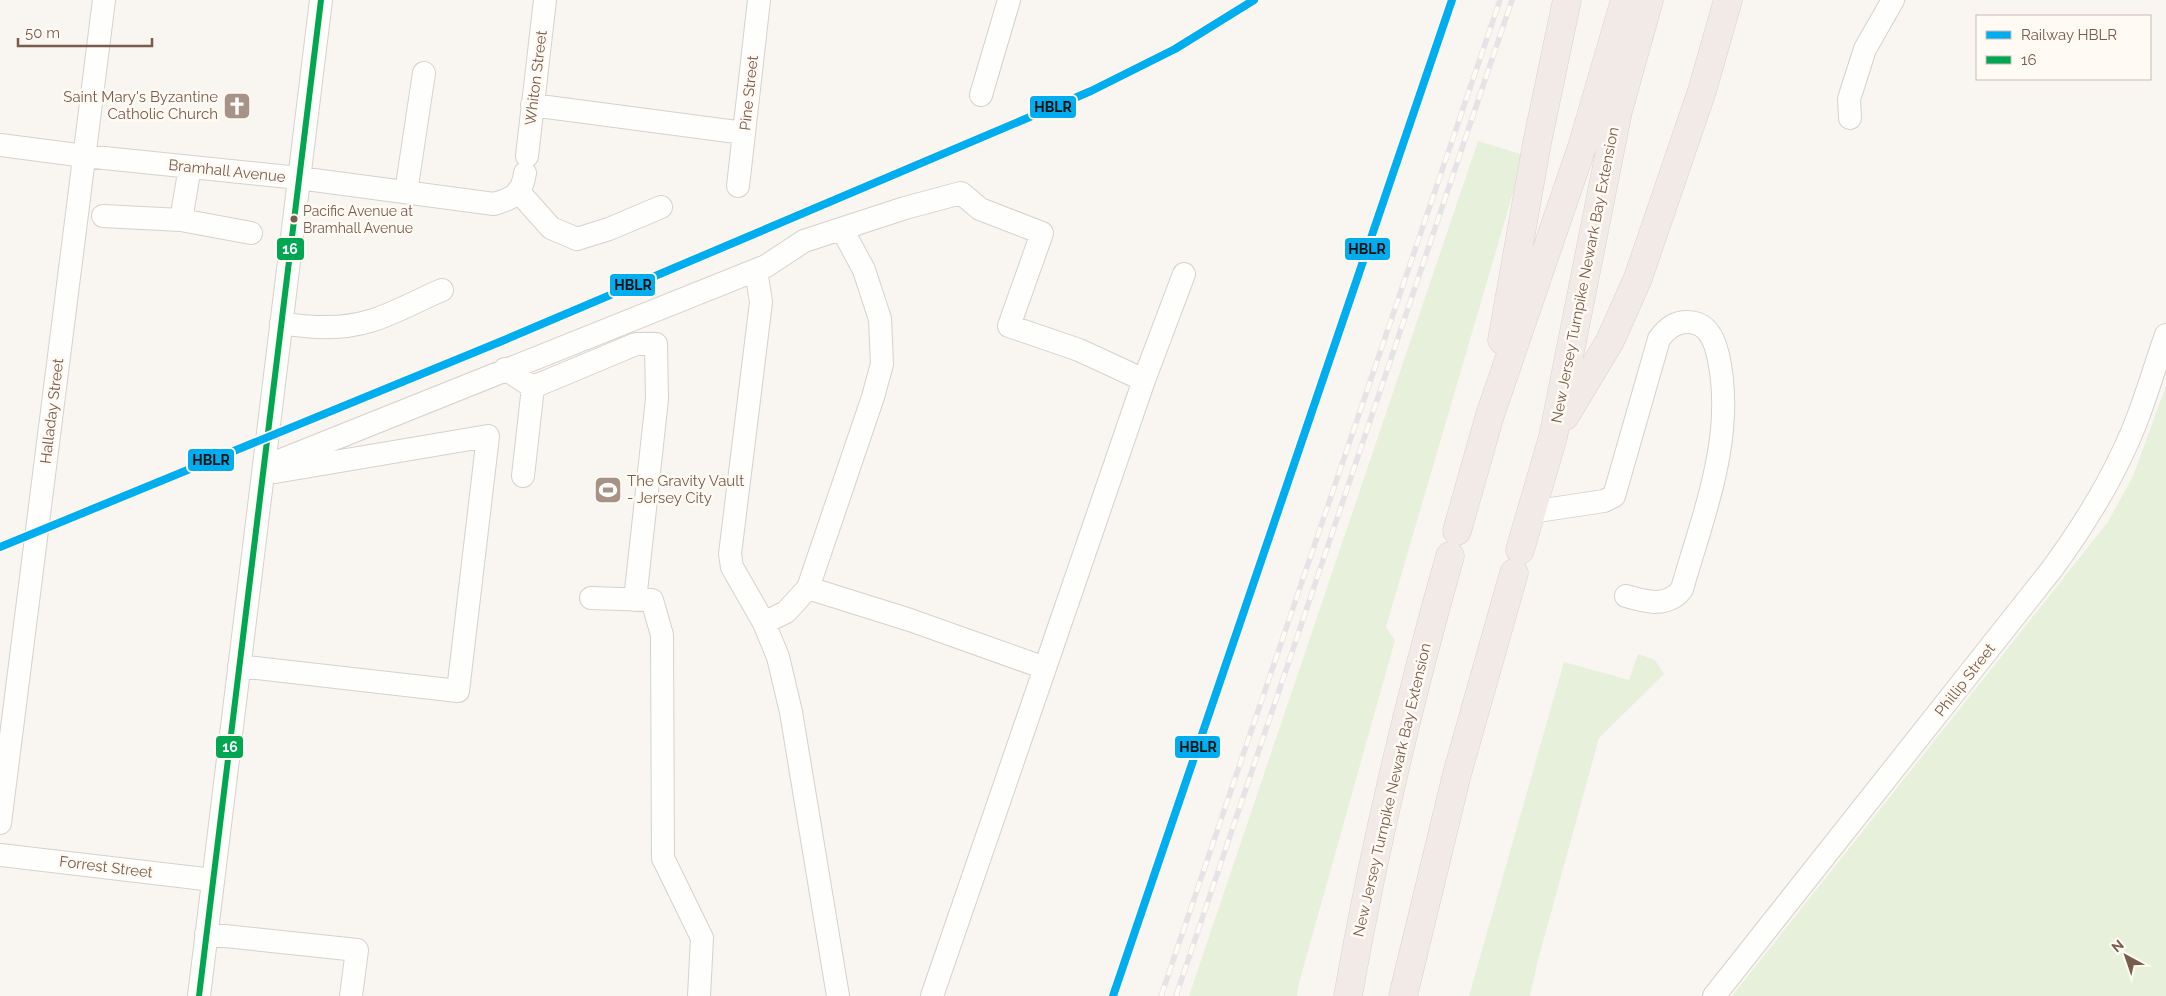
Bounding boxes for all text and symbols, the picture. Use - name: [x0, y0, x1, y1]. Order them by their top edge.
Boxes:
- scale bar: [18, 15, 151, 47]
- legend: [1976, 15, 2151, 80]
- text: 50 m: [25, 24, 60, 42]
- text: Railway HBLR: [2021, 26, 2117, 44]
- street label: Whiton Street: [521, 29, 551, 127]
- text: 16: [2021, 51, 2036, 69]
- street label: Pine Street: [736, 54, 762, 132]
- place label: Saint Mary's Byzantine Catholic Church: [63, 88, 218, 123]
- church icon: Saint Mary's Byzantine Catholic Church: [222, 91, 252, 121]
- line badge: HBLR: [1029, 95, 1077, 119]
- text: HBLR: [1034, 99, 1072, 115]
- street label: New Jersey Turnpike Newark Bay Extension: [1547, 126, 1623, 424]
- street label: Bramhall Avenue: [167, 156, 287, 186]
- place label: Pacific Avenue at Bramhall Avenue: [303, 203, 413, 236]
- marker: Pacific Avenue at Bramhall Avenue: [289, 214, 299, 224]
- line badge: 16: [276, 237, 305, 261]
- line badge: HBLR: [1344, 237, 1391, 261]
- text: 16: [282, 241, 298, 257]
- text: HBLR: [1348, 241, 1386, 257]
- line badge: HBLR: [609, 273, 656, 297]
- text: HBLR: [614, 277, 652, 293]
- street label: Halladay Street: [37, 357, 67, 465]
- line badge: HBLR: [187, 448, 235, 472]
- text: HBLR: [192, 452, 230, 468]
- place label: The Gravity Vault - Jersey City: [627, 472, 744, 507]
- sports icon: The Gravity Vault - Jersey City: [593, 475, 623, 505]
- street label: Phillip Street: [1931, 640, 1999, 720]
- street label: New Jersey Turnpike Newark Bay Extension: [1349, 641, 1435, 939]
- line badge: 16: [215, 735, 244, 759]
- line badge: HBLR: [1174, 735, 1221, 759]
- text: 16: [222, 739, 238, 755]
- text: HBLR: [1179, 739, 1217, 755]
- street label: Forrest Street: [58, 852, 154, 882]
- north arrow: [2101, 931, 2151, 981]
- text: N: [2108, 936, 2127, 956]

